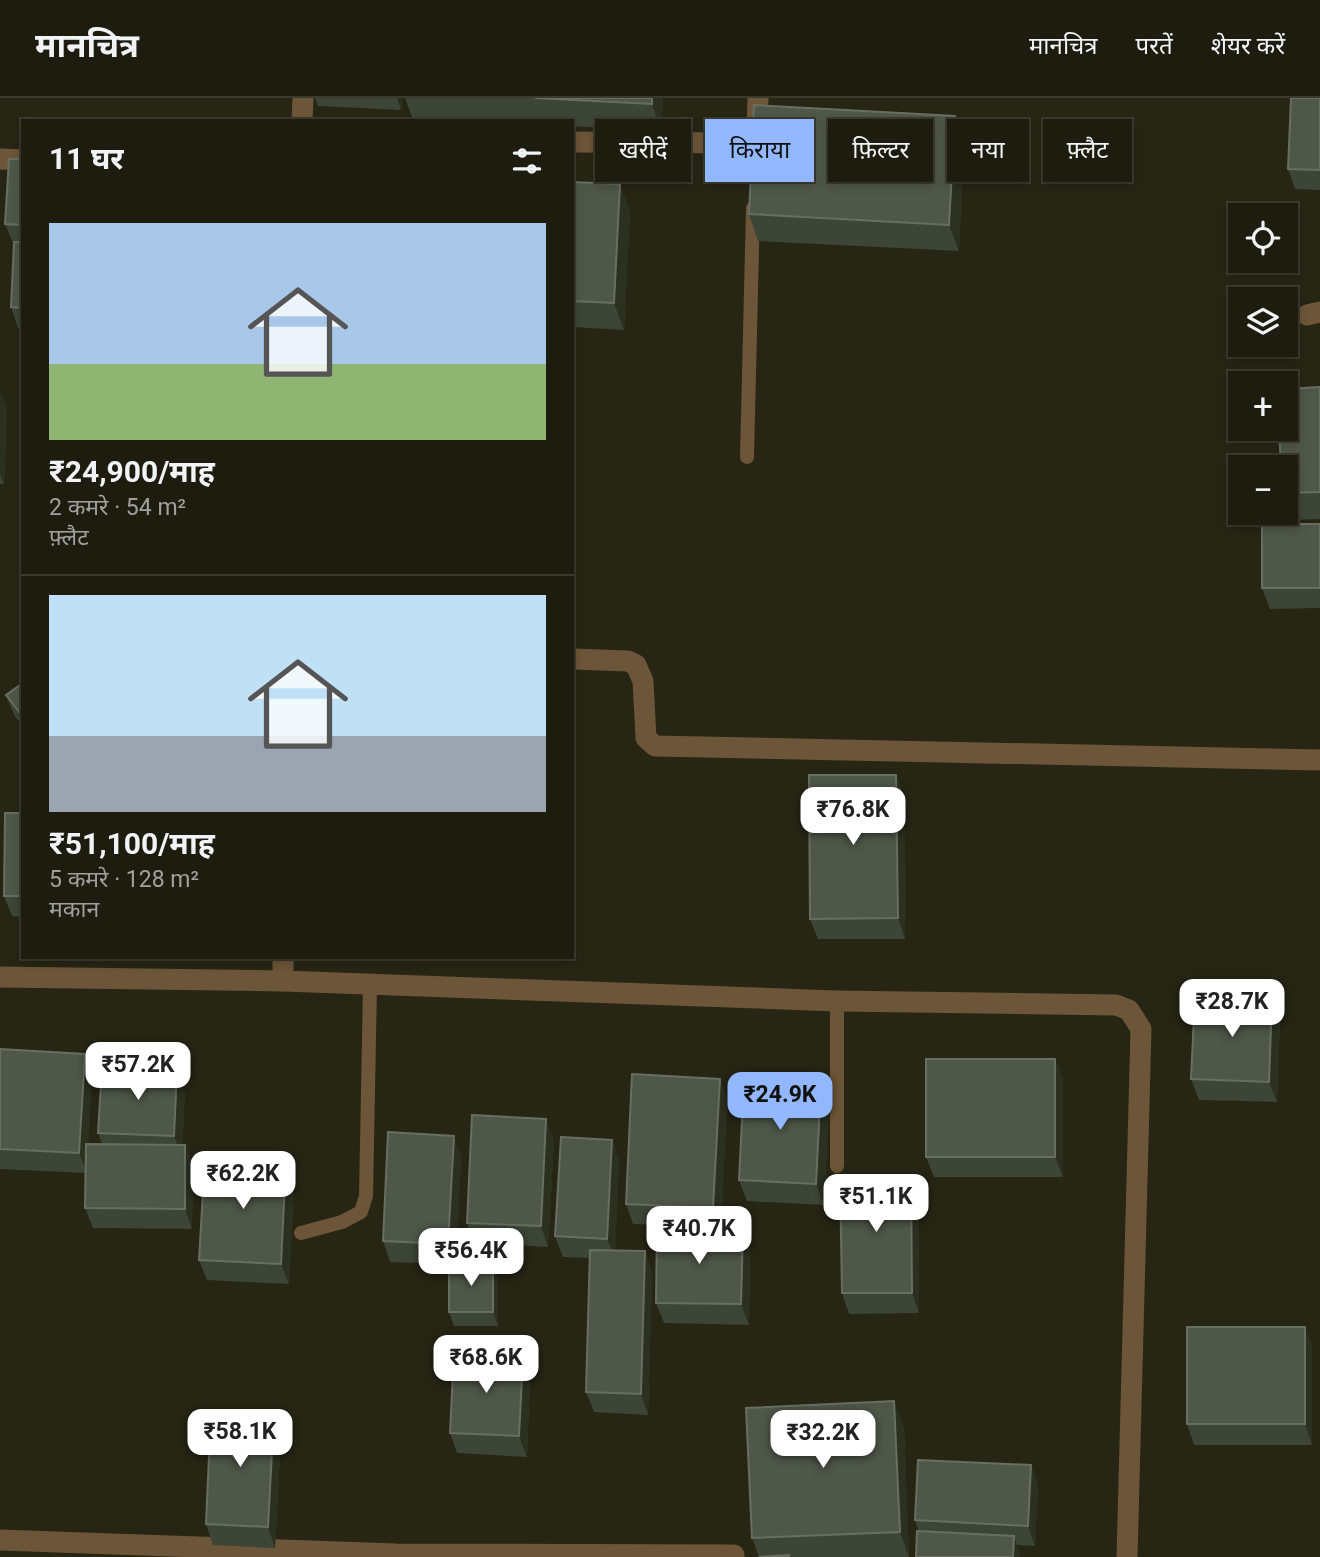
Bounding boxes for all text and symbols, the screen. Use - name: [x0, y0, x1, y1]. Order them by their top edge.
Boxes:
- text: मानचित्र: [35, 26, 139, 65]
- text: मानचित्र: [1029, 32, 1098, 60]
- text: परतें: [1136, 32, 1173, 60]
- text: शेयर करें: [1211, 32, 1285, 60]
- chip: खरीदें: [595, 119, 691, 182]
- chip: किराया: [705, 119, 814, 182]
- chip: फ़िल्टर: [828, 119, 933, 182]
- chip: नया: [947, 119, 1029, 182]
- chip: फ़्लैट: [1043, 119, 1132, 182]
- text: 11 घर: [49, 141, 124, 176]
- icon: filters: [508, 142, 546, 180]
- map controls: [1228, 203, 1298, 525]
- button: locate: [1228, 203, 1298, 273]
- icon: home: [235, 269, 361, 395]
- button: layers: [1228, 287, 1298, 357]
- button: +: [1228, 371, 1298, 441]
- text: ₹24,900/माह: [49, 454, 215, 489]
- button: −: [1228, 455, 1298, 525]
- text: 2 कमरे · 54 m²: [49, 494, 186, 521]
- text: फ़्लैट: [49, 524, 89, 551]
- icon: home: [235, 641, 361, 767]
- pin: ₹76.8K: [796, 788, 910, 847]
- text: ₹76.8K: [817, 796, 889, 823]
- text: ₹51,100/माह: [49, 826, 215, 861]
- text: 5 कमरे · 128 m²: [49, 866, 199, 893]
- text: मकान: [49, 896, 99, 923]
- pin: ₹28.7K: [1175, 979, 1289, 1039]
- text: ₹28.7K: [1196, 988, 1268, 1015]
- pin: ₹57.2K: [81, 1042, 195, 1102]
- text: ₹57.2K: [102, 1051, 174, 1078]
- pin: ₹24.9K: [723, 1072, 837, 1132]
- text: ₹24.9K: [744, 1081, 816, 1108]
- pin: ₹62.2K: [186, 1152, 300, 1211]
- text: ₹62.2K: [207, 1160, 279, 1187]
- pin: ₹51.1K: [819, 1174, 933, 1234]
- text: ₹51.1K: [840, 1183, 912, 1210]
- pin: ₹40.7K: [642, 1206, 756, 1266]
- text: ₹40.7K: [663, 1215, 735, 1242]
- pin: ₹56.4K: [414, 1228, 528, 1288]
- text: ₹56.4K: [435, 1237, 507, 1264]
- pin: ₹68.6K: [429, 1336, 543, 1395]
- text: ₹68.6K: [450, 1344, 522, 1371]
- pin: ₹58.1K: [183, 1410, 297, 1469]
- pin: ₹32.2K: [766, 1410, 880, 1470]
- text: ₹58.1K: [204, 1418, 276, 1445]
- text: ₹32.2K: [787, 1419, 859, 1446]

